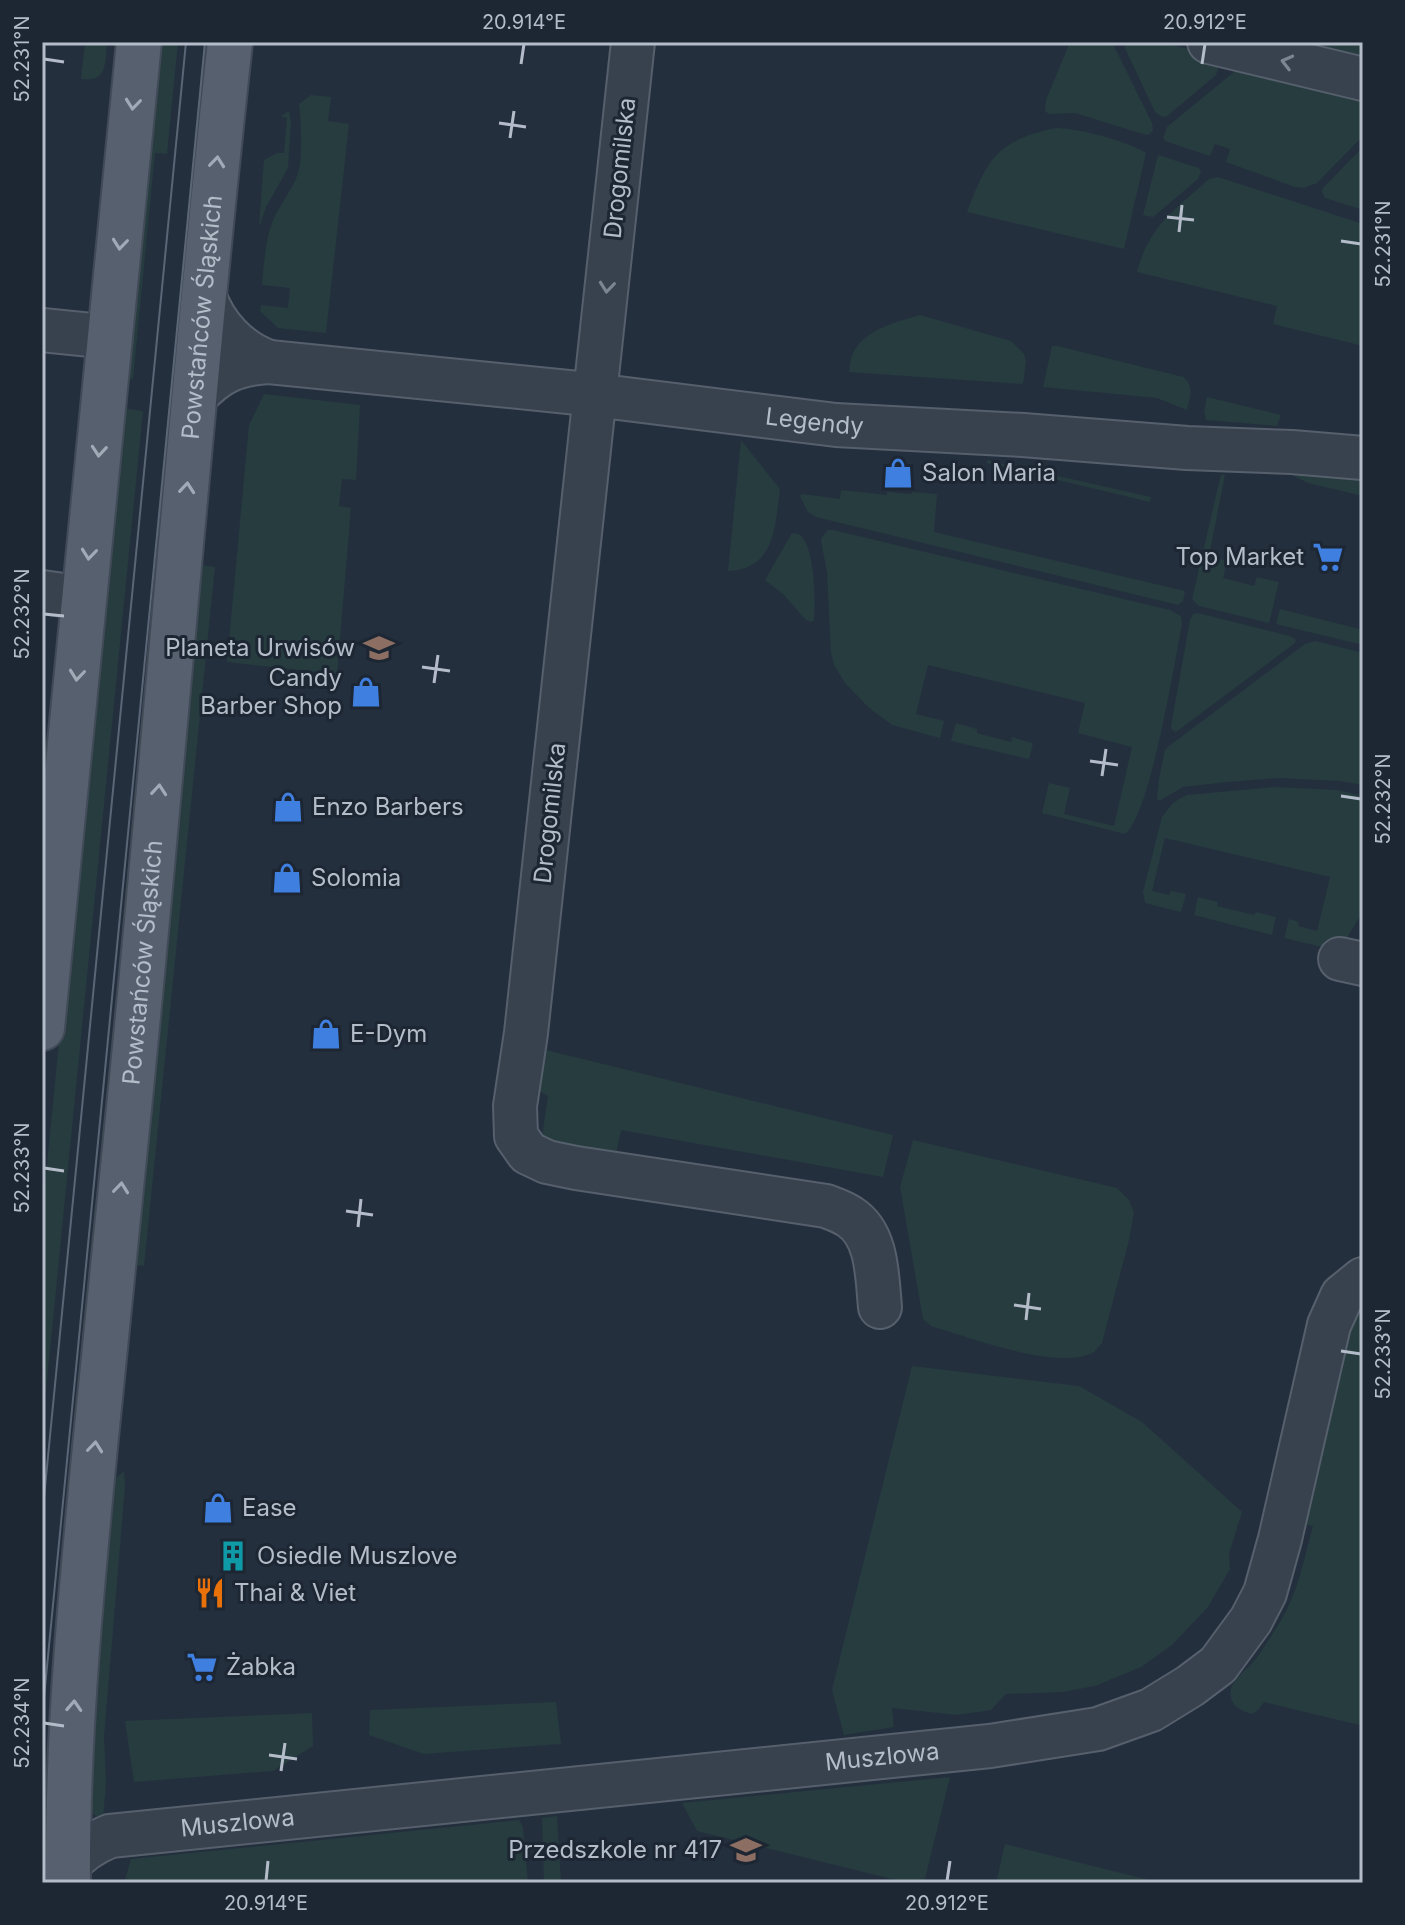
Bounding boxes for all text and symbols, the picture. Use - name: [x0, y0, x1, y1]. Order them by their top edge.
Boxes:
- text: 20.914°E: [482, 10, 566, 34]
- text: 20.912°E: [1163, 10, 1247, 34]
- text: 52.231°N: [10, 16, 34, 102]
- one-way arrow: [1281, 54, 1294, 71]
- street label: Drogomilska: [598, 96, 641, 240]
- one-way arrow: [125, 98, 142, 111]
- one-way arrow: [208, 155, 225, 168]
- street label: Powstańców Śląskich: [176, 193, 228, 441]
- text: 52.231°N: [1371, 201, 1395, 287]
- one-way arrow: [111, 238, 128, 251]
- one-way arrow: [598, 280, 615, 293]
- street label: Legendy: [764, 401, 865, 440]
- one-way arrow: [91, 445, 108, 458]
- shop icon: Salon Maria: [881, 456, 915, 490]
- place label: Salon Maria: [922, 458, 1056, 487]
- one-way arrow: [178, 481, 195, 494]
- supermarket icon: Top Market: [1311, 540, 1345, 574]
- place label: Top Market: [1176, 542, 1304, 571]
- one-way arrow: [81, 548, 98, 561]
- text: 52.232°N: [10, 568, 34, 660]
- school or university icon: Planeta Urwisów: [362, 631, 396, 665]
- place label: Planeta Urwisów: [165, 633, 355, 662]
- place label: Candy Barber Shop: [200, 663, 342, 720]
- one-way arrow: [69, 669, 86, 682]
- shop icon: Candy Barber Shop: [349, 675, 383, 709]
- street label: Drogomilska: [528, 741, 571, 885]
- text: 52.232°N: [1371, 753, 1395, 845]
- one-way arrow: [150, 783, 167, 796]
- shop icon: Enzo Barbers: [271, 790, 305, 824]
- place label: Enzo Barbers: [312, 792, 464, 821]
- street label: Powstańców Śląskich: [116, 839, 168, 1086]
- shop icon: Solomia: [270, 861, 304, 895]
- place label: Solomia: [311, 863, 401, 892]
- shop icon: E-Dym: [309, 1017, 343, 1051]
- place label: E-Dym: [350, 1019, 427, 1048]
- text: 52.233°N: [10, 1123, 34, 1213]
- one-way arrow: [112, 1181, 129, 1194]
- text: 52.233°N: [1371, 1309, 1395, 1399]
- one-way arrow: [87, 1440, 104, 1453]
- shop icon: Ease: [201, 1491, 235, 1525]
- place label: Ease: [242, 1493, 297, 1522]
- building icon: Osiedle Muszlove: [216, 1539, 250, 1573]
- place label: Osiedle Muszlove: [257, 1541, 458, 1570]
- restaurant icon: Thai & Viet: [193, 1576, 227, 1610]
- place label: Thai & Viet: [234, 1578, 356, 1607]
- supermarket icon: Żabka: [185, 1650, 219, 1684]
- place label: Żabka: [226, 1652, 296, 1681]
- text: 52.234°N: [10, 1677, 34, 1769]
- one-way arrow: [65, 1699, 82, 1712]
- street label: Muszlowa: [824, 1736, 941, 1777]
- street label: Muszlowa: [179, 1802, 296, 1843]
- school or university icon: Przedszkole nr 417: [729, 1833, 763, 1867]
- place label: Przedszkole nr 417: [508, 1835, 722, 1864]
- text: 20.914°E: [224, 1891, 308, 1915]
- text: 20.912°E: [905, 1891, 989, 1915]

